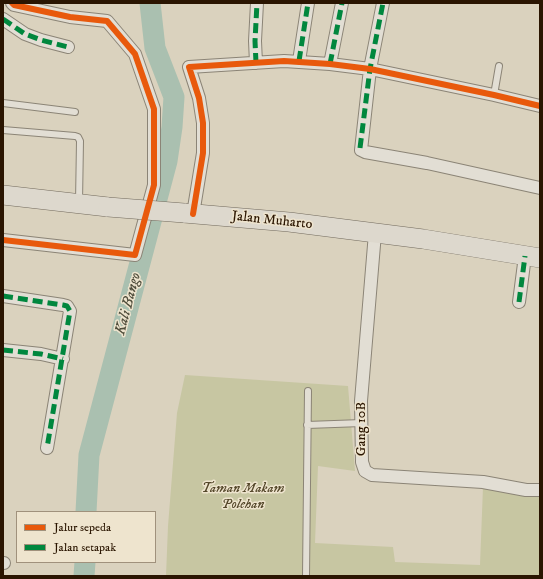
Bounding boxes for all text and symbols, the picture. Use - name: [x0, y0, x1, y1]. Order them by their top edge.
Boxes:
- street label: Jalan Muharto: [231, 208, 313, 234]
- water label: Kali Bango: [112, 271, 146, 337]
- street label: Gang 10B: [354, 402, 370, 456]
- park label: Taman Makam Polehan: [202, 481, 284, 514]
- legend: [16, 511, 156, 563]
- text: Jalur sepeda: [54, 520, 111, 535]
- text: Jalan setapak: [54, 540, 116, 555]

